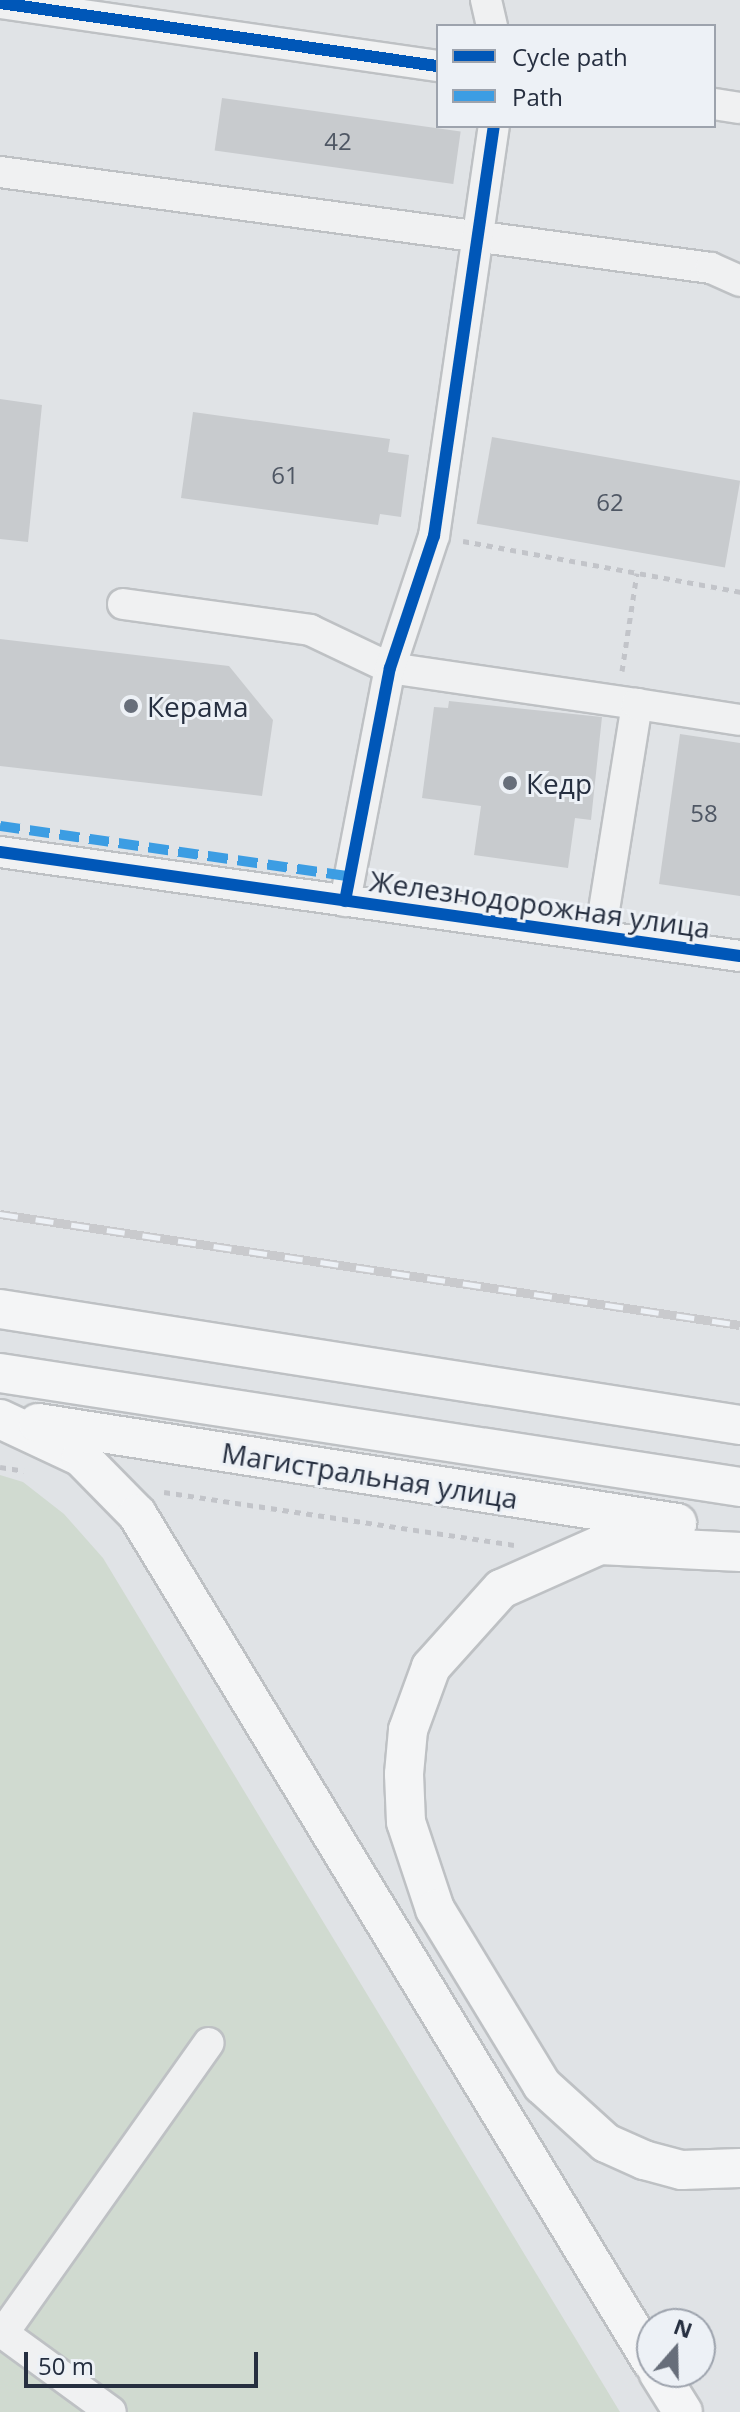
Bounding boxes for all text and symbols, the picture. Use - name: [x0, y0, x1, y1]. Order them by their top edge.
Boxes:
- legend: [436, 24, 716, 128]
- text: Cycle path: [512, 40, 628, 73]
- text: Path: [512, 80, 563, 113]
- house number: 42: [324, 127, 352, 155]
- house number: 61: [271, 461, 299, 489]
- house number: 62: [596, 488, 624, 516]
- place label: Керама: [147, 689, 249, 723]
- marker: Керама: [122, 697, 140, 715]
- place label: Кедр: [526, 766, 592, 800]
- marker: Кедр: [501, 774, 519, 792]
- house number: 58: [690, 799, 718, 827]
- street label: Железнодорожная улица: [368, 863, 712, 945]
- street label: Магистральная улица: [220, 1435, 520, 1515]
- north arrow: [636, 2308, 716, 2388]
- text: N: [670, 2310, 697, 2344]
- scale bar: [28, 2336, 262, 2386]
- text: 50 m: [38, 2349, 94, 2382]

